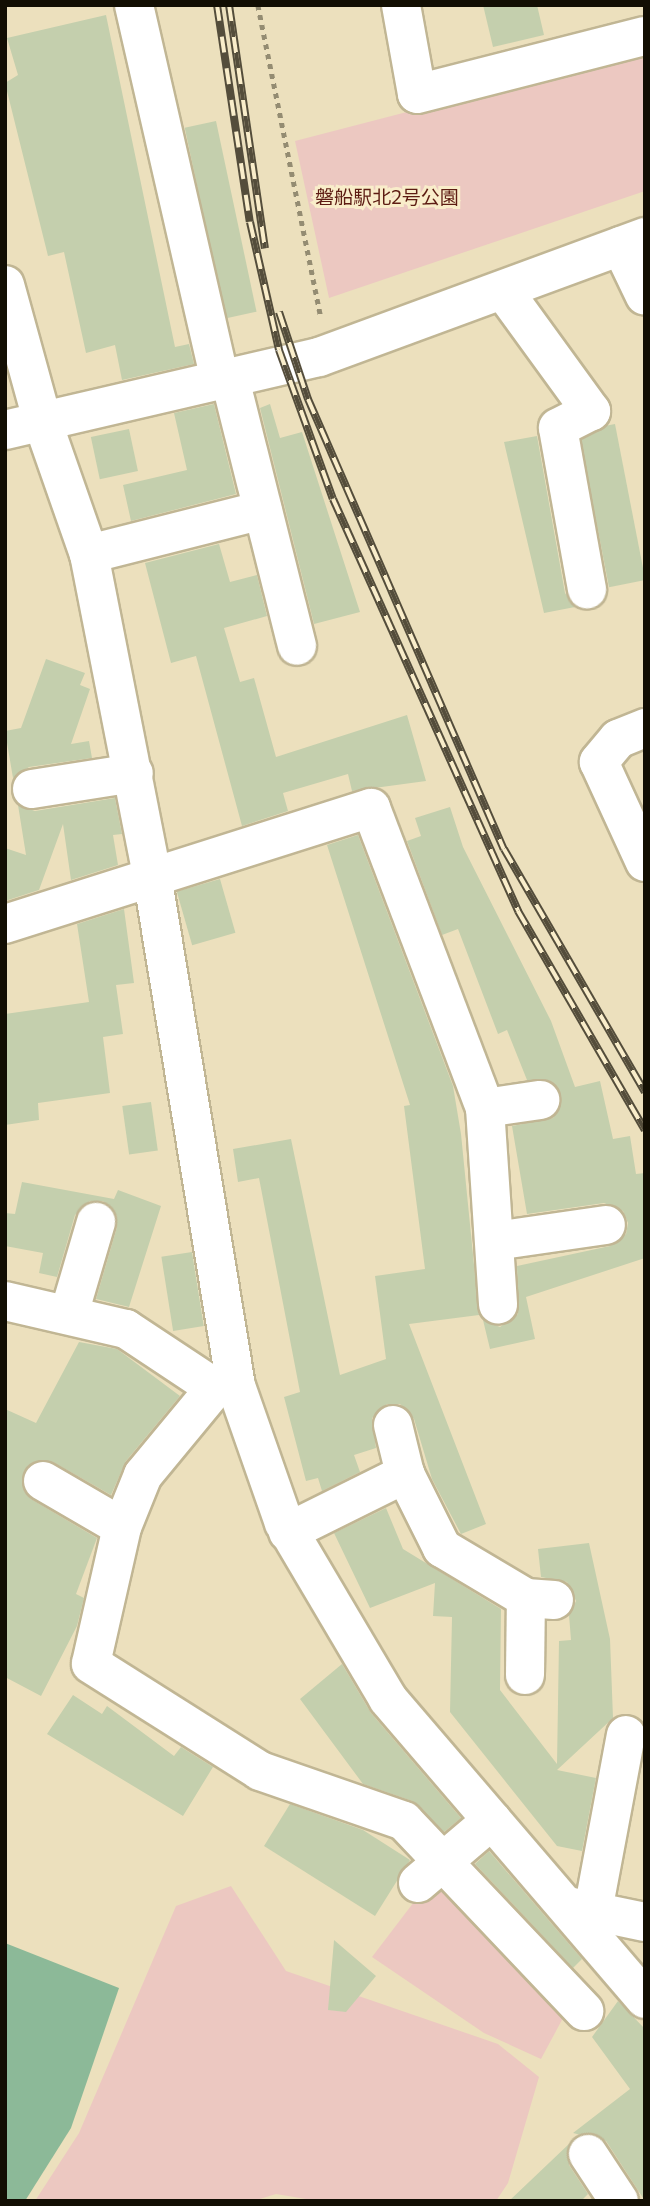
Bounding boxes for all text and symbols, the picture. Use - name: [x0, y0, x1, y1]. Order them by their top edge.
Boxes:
- park label: 磐船駅北2号公園: [315, 186, 459, 208]

